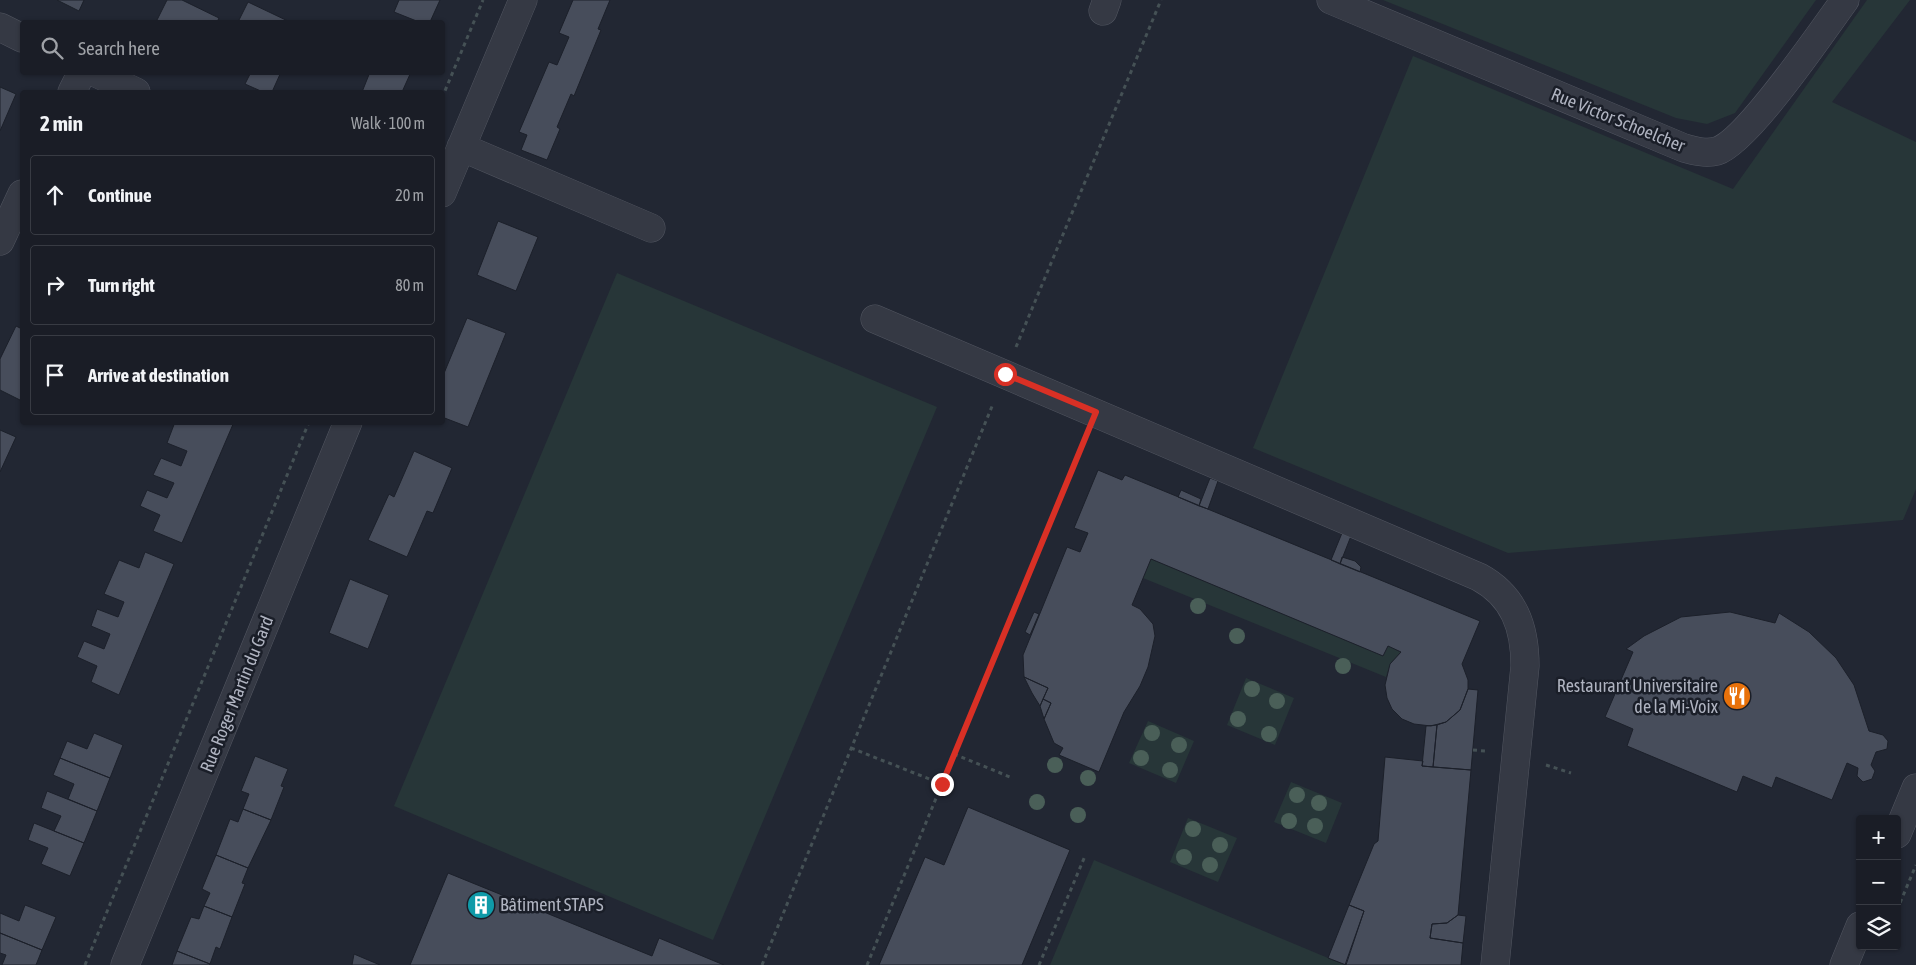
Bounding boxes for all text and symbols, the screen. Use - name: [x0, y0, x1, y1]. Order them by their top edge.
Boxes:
- search box: [20, 20, 445, 75]
- icon: search: [38, 34, 66, 62]
- text: Search here: [78, 37, 160, 59]
- street label: Rue Victor Schoelcher: [1548, 83, 1689, 156]
- text: 2 min: [40, 111, 83, 135]
- text: Walk · 100 m: [351, 114, 425, 132]
- icon: ahead: [41, 181, 69, 209]
- text: Continue: [88, 184, 152, 206]
- text: 20 m: [395, 186, 424, 204]
- icon: right: [41, 271, 69, 299]
- text: Turn right: [88, 274, 155, 296]
- text: 80 m: [395, 276, 424, 294]
- icon: arrive: [41, 361, 69, 389]
- route start: [994, 363, 1017, 386]
- text: Arrive at destination: [88, 364, 229, 386]
- street label: Rue Roger Martin du Gard: [196, 613, 277, 775]
- place label: Restaurant Universitaire de la Mi-Voix: [1557, 675, 1718, 717]
- restaurant icon: Restaurant Universitaire de la Mi-Voix: [1722, 681, 1752, 711]
- route end: [931, 773, 954, 796]
- map controls: [1856, 815, 1901, 950]
- button: +: [1856, 815, 1901, 860]
- button: −: [1856, 860, 1901, 905]
- building icon: Bâtiment STAPS: [466, 890, 496, 920]
- place label: Bâtiment STAPS: [500, 894, 604, 915]
- button: layers: [1856, 905, 1901, 950]

